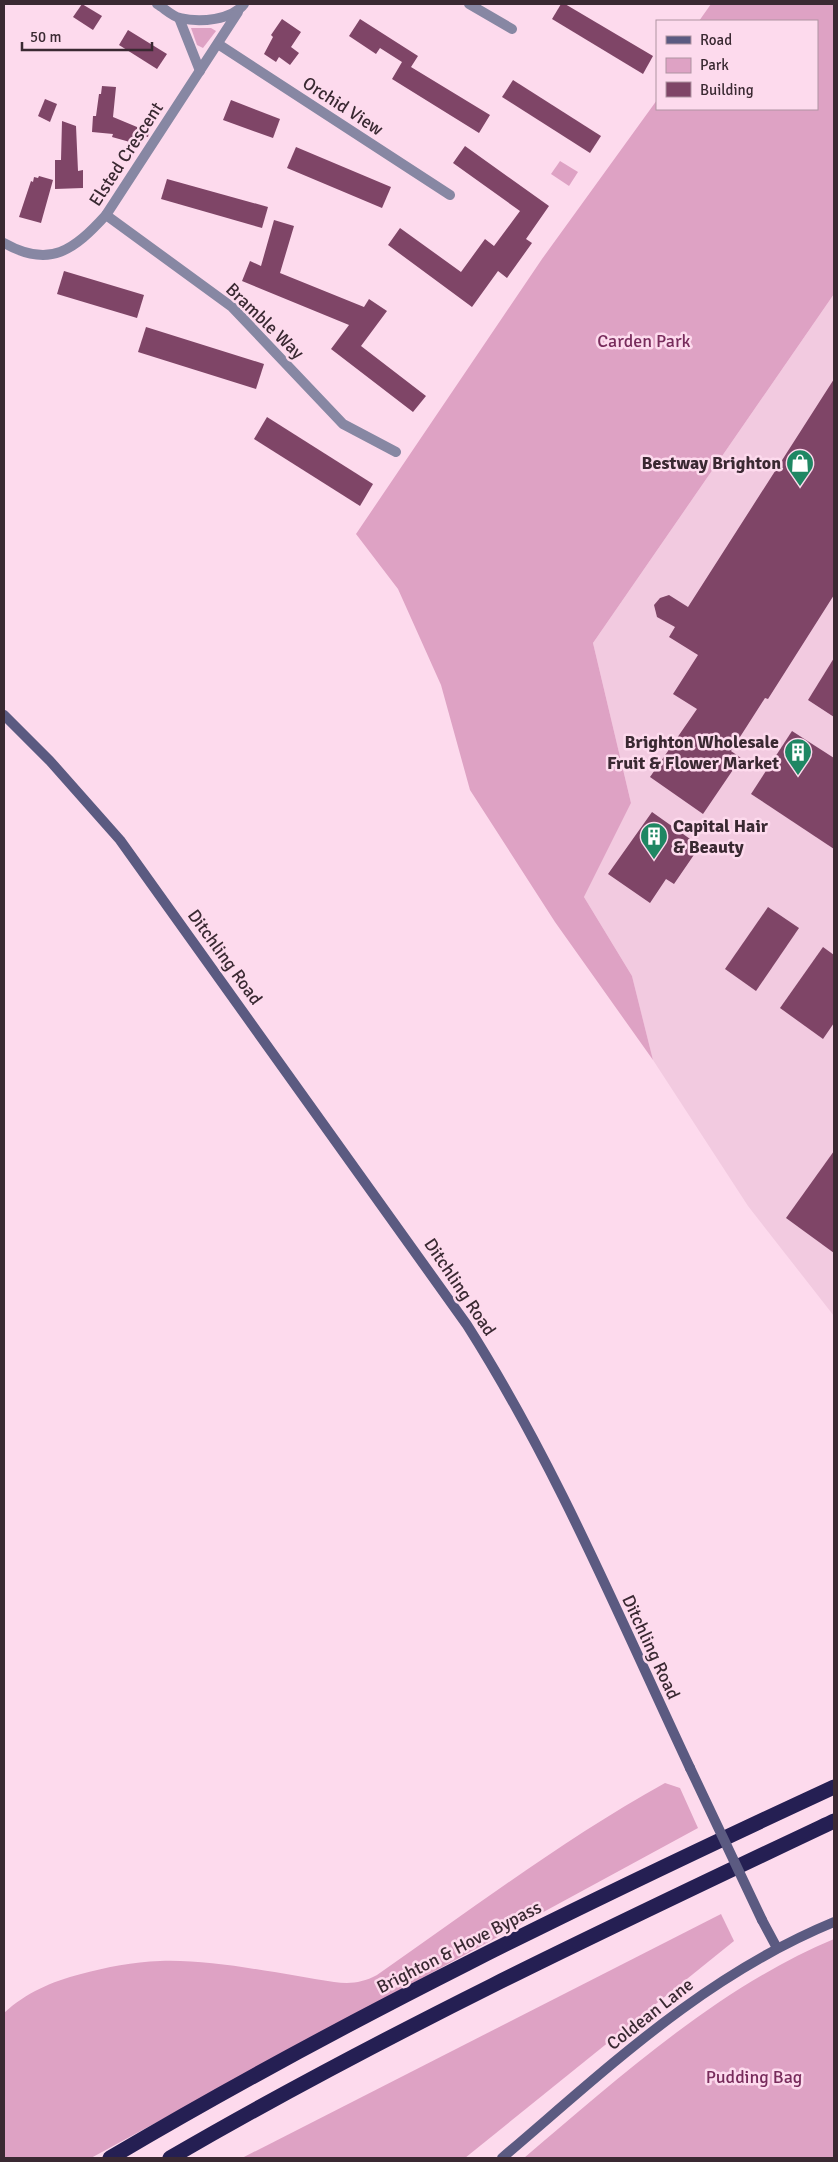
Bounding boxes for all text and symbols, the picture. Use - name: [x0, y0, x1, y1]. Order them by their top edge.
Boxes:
- scale bar: [22, 20, 152, 52]
- legend: [656, 20, 818, 110]
- text: 50 m: [30, 28, 61, 46]
- text: Road: [700, 31, 732, 49]
- text: Park: [700, 56, 729, 74]
- street label: Orchid View: [299, 72, 387, 140]
- text: Building: [700, 81, 754, 99]
- street label: Elsted Crescent: [84, 98, 168, 210]
- street label: Bramble Way: [221, 278, 309, 364]
- park label: Carden Park: [597, 330, 691, 352]
- shop icon: Bestway Brighton: [785, 448, 815, 487]
- place label: Bestway Brighton: [641, 452, 781, 474]
- place label: Brighton Wholesale Fruit & Flower Market: [607, 731, 779, 774]
- building icon: Brighton Wholesale Fruit & Flower Market: [783, 737, 813, 776]
- place label: Capital Hair & Beauty: [673, 815, 769, 858]
- building icon: Capital Hair & Beauty: [639, 821, 669, 860]
- street label: Ditchling Road: [183, 905, 267, 1009]
- street label: Ditchling Road: [419, 1234, 501, 1340]
- street label: Ditchling Road: [617, 1591, 685, 1703]
- street label: Brighton & Hove Bypass: [373, 1896, 545, 1998]
- street label: Coldean Lane: [602, 1973, 698, 2055]
- park label: Pudding Bag: [706, 2066, 802, 2088]

